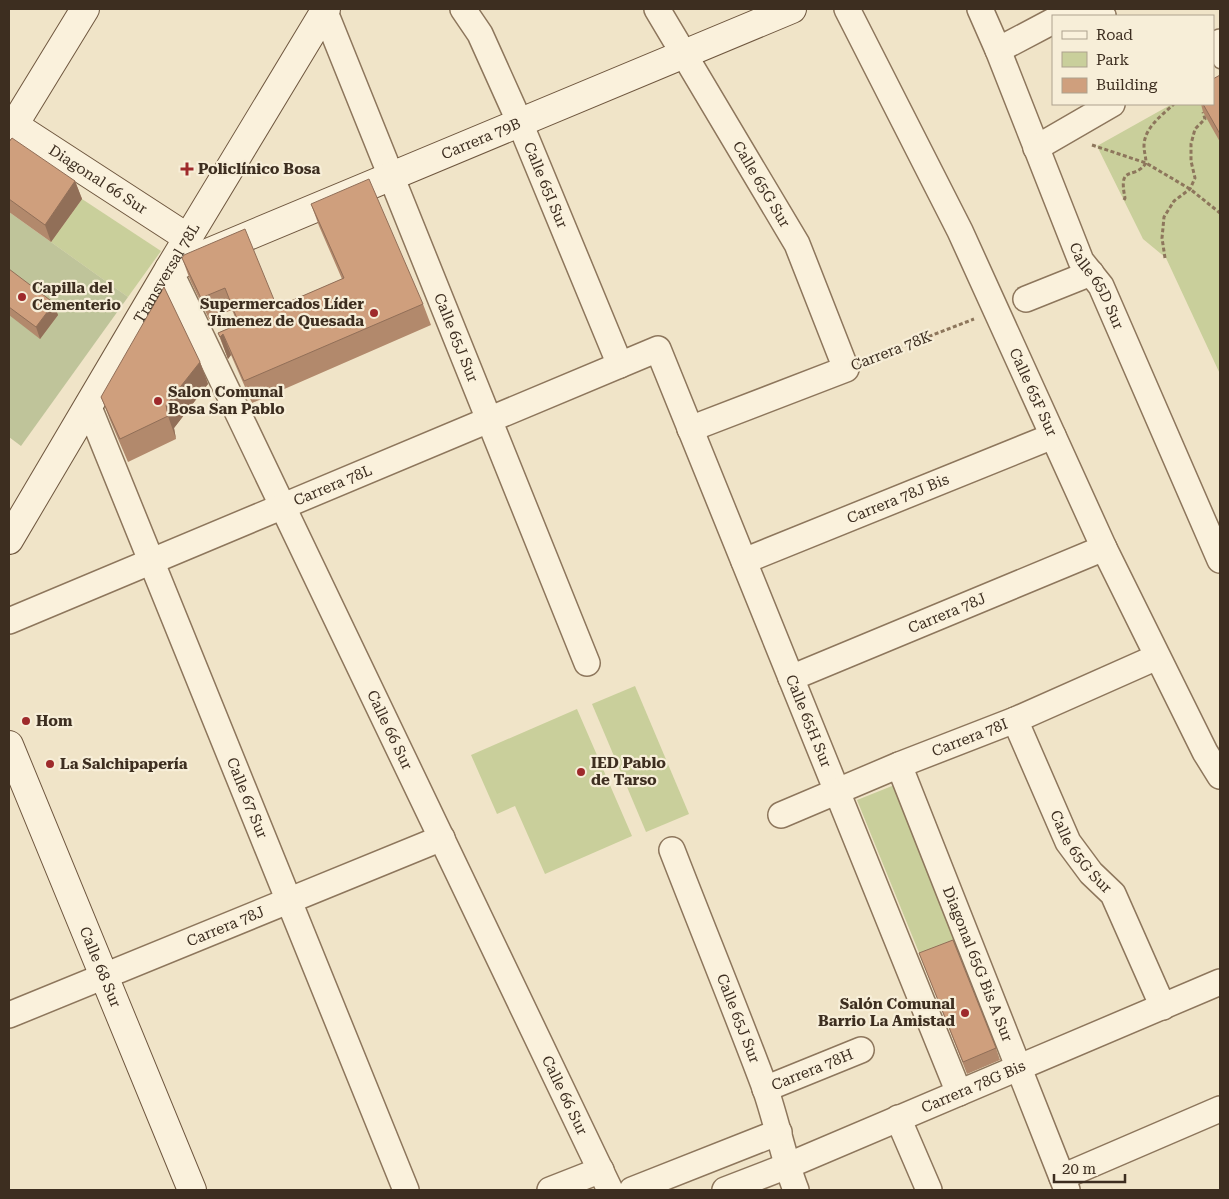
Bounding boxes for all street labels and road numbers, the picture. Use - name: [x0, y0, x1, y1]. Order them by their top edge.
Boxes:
- street label: Carrera 79B: [439, 114, 523, 163]
- street label: Calle 65G Sur: [729, 138, 794, 231]
- street label: Calle 65I Sur: [520, 139, 571, 231]
- street label: Diagonal 66 Sur: [45, 141, 150, 218]
- street label: Transversal 78L: [130, 220, 204, 326]
- street label: Calle 65D Sur: [1066, 240, 1128, 332]
- street label: Calle 65J Sur: [430, 291, 482, 385]
- street label: Carrera 78K: [848, 327, 934, 375]
- street label: Calle 65F Sur: [1005, 345, 1061, 439]
- street label: Carrera 78L: [291, 461, 375, 510]
- street label: Carrera 78J Bis: [844, 470, 952, 527]
- street label: Carrera 78J: [905, 589, 989, 637]
- street label: Calle 65H Sur: [782, 672, 835, 770]
- street label: Calle 66 Sur: [363, 687, 416, 772]
- street label: Carrera 78I: [929, 715, 1010, 760]
- street label: Calle 67 Sur: [223, 755, 272, 841]
- street label: Calle 65G Sur: [1046, 808, 1115, 897]
- street label: Diagonal 65G Bis A Sur: [939, 884, 1016, 1044]
- street label: Carrera 78J: [184, 903, 267, 950]
- street label: Calle 68 Sur: [76, 924, 125, 1010]
- street label: Calle 65J Sur: [713, 971, 764, 1066]
- street label: Carrera 78H: [769, 1045, 856, 1094]
- street label: Calle 66 Sur: [538, 1053, 591, 1138]
- street label: Carrera 78G Bis: [919, 1057, 1028, 1117]

